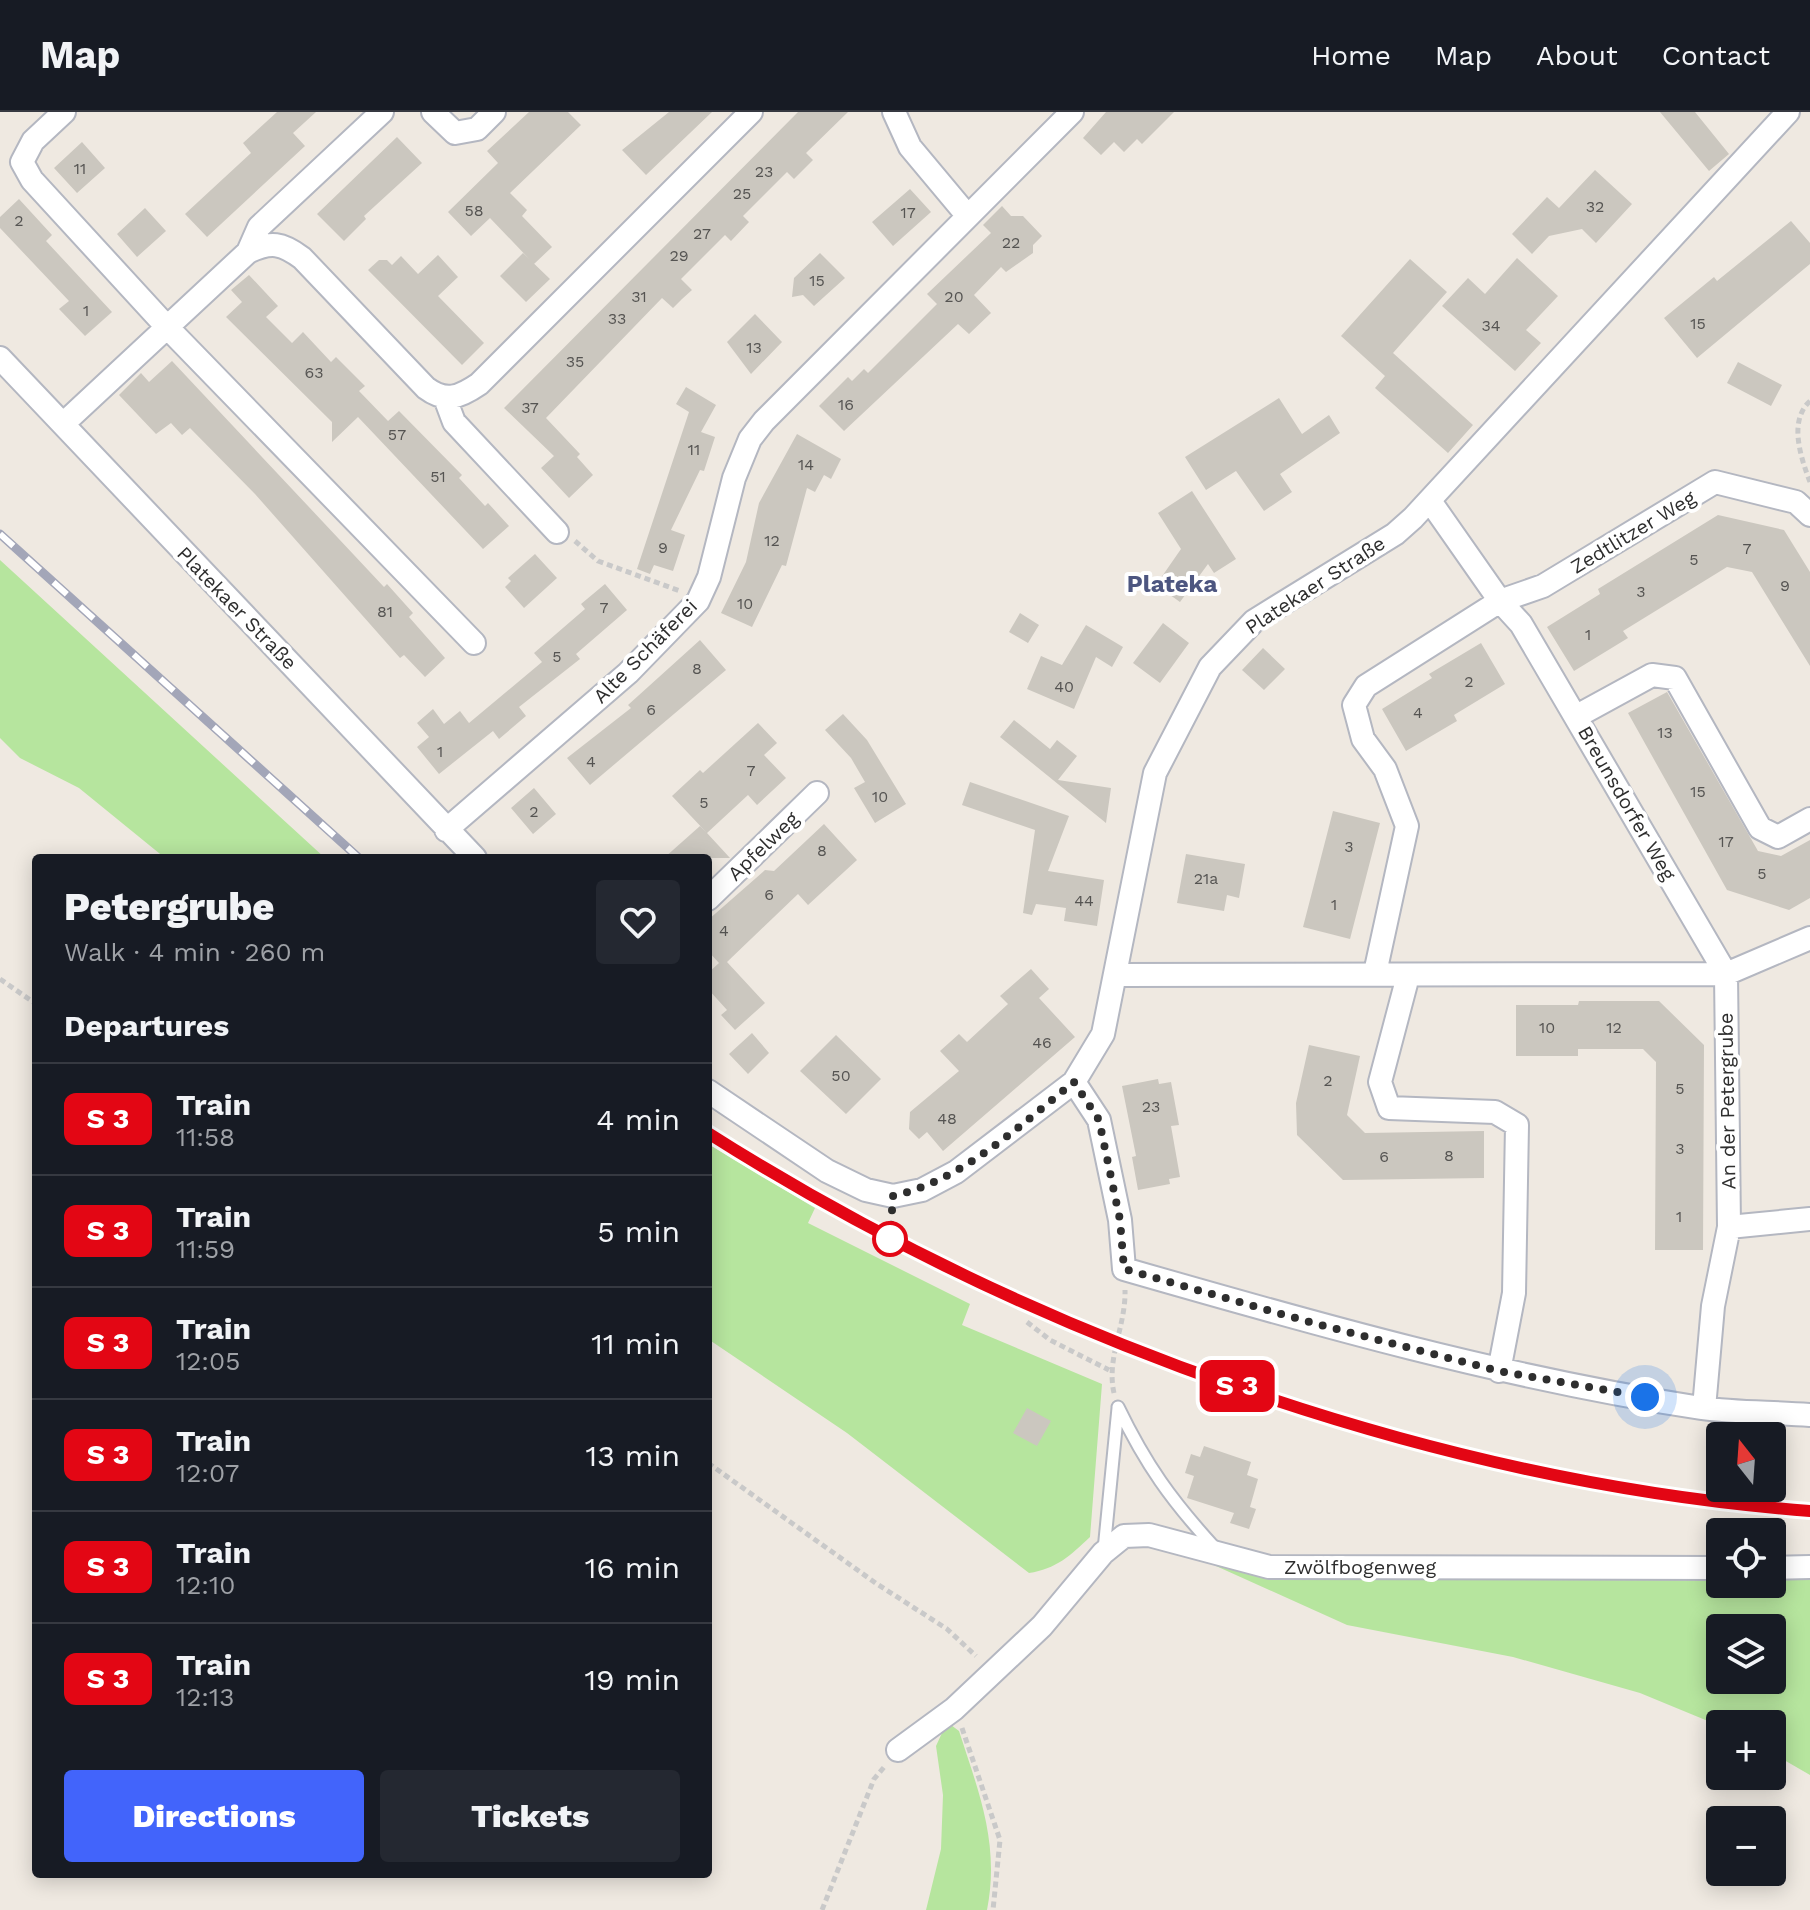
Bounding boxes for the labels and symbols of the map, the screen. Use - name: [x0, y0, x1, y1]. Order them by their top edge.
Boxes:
- house number: 11: [74, 159, 86, 178]
- house number: 23: [755, 162, 773, 181]
- house number: 25: [733, 184, 751, 203]
- house number: 32: [1586, 197, 1604, 216]
- house number: 58: [464, 201, 484, 220]
- house number: 17: [900, 203, 916, 222]
- house number: 2: [14, 211, 24, 230]
- house number: 27: [693, 224, 711, 243]
- house number: 22: [1002, 233, 1020, 252]
- house number: 29: [669, 246, 689, 265]
- house number: 15: [809, 271, 825, 290]
- house number: 31: [631, 287, 647, 306]
- house number: 20: [944, 287, 964, 306]
- house number: 1: [83, 301, 89, 320]
- house number: 33: [608, 309, 626, 328]
- house number: 15: [1690, 314, 1706, 333]
- house number: 34: [1481, 316, 1501, 335]
- house number: 13: [746, 338, 762, 357]
- house number: 35: [566, 352, 584, 371]
- house number: 63: [304, 363, 324, 382]
- house number: 16: [838, 395, 854, 414]
- house number: 37: [521, 398, 539, 417]
- house number: 57: [388, 425, 406, 444]
- house number: 11: [688, 440, 700, 459]
- house number: 14: [798, 455, 814, 474]
- house number: 51: [430, 467, 446, 486]
- street label: Zedtlitzer Weg: [1566, 485, 1700, 579]
- house number: 12: [764, 531, 780, 550]
- street label: Platekaer Straße: [1241, 531, 1389, 639]
- house number: 9: [658, 538, 668, 557]
- house number: 7: [1743, 539, 1752, 558]
- street label: Platekaer Straße: [172, 541, 302, 675]
- house number: 5: [1689, 550, 1699, 569]
- district label: Plateka: [1127, 570, 1217, 598]
- house number: 9: [1780, 576, 1790, 595]
- house number: 3: [1636, 582, 1646, 601]
- street label: Alte Schäferei: [588, 594, 702, 708]
- house number: 10: [737, 594, 753, 613]
- house number: 7: [600, 598, 609, 617]
- house number: 81: [377, 602, 393, 621]
- house number: 1: [1585, 625, 1591, 644]
- house number: 5: [552, 647, 562, 666]
- house number: 8: [692, 659, 702, 678]
- house number: 2: [1464, 672, 1474, 691]
- house number: 40: [1054, 677, 1074, 696]
- house number: 6: [646, 700, 656, 719]
- house number: 4: [1413, 703, 1423, 722]
- street label: Breunsdorfer Weg: [1573, 722, 1681, 885]
- house number: 13: [1657, 723, 1673, 742]
- house number: 1: [437, 742, 443, 761]
- house number: 4: [586, 752, 596, 771]
- house number: 7: [747, 761, 756, 780]
- house number: 15: [1690, 782, 1706, 801]
- house number: 10: [872, 787, 888, 806]
- house number: 5: [699, 793, 709, 812]
- house number: 2: [529, 802, 539, 821]
- street label: Apfelweg: [723, 806, 804, 886]
- house number: 17: [1718, 832, 1734, 851]
- house number: 3: [1344, 837, 1354, 856]
- house number: 8: [817, 841, 827, 860]
- house number: 5: [1757, 864, 1767, 883]
- house number: 21a: [1194, 869, 1218, 888]
- house number: 6: [764, 885, 774, 904]
- house number: 44: [1074, 891, 1094, 910]
- house number: 1: [1331, 895, 1337, 914]
- house number: 4: [719, 921, 729, 940]
- street label: An der Petergrube: [1713, 1012, 1741, 1190]
- house number: 10: [1539, 1018, 1555, 1037]
- house number: 12: [1606, 1018, 1622, 1037]
- house number: 46: [1032, 1033, 1052, 1052]
- house number: 50: [831, 1066, 851, 1085]
- house number: 2: [1323, 1071, 1333, 1090]
- house number: 5: [1675, 1079, 1685, 1098]
- house number: 23: [1142, 1097, 1160, 1116]
- house number: 48: [937, 1109, 957, 1128]
- house number: 3: [1675, 1139, 1685, 1158]
- house number: 8: [1444, 1146, 1454, 1165]
- house number: 6: [1379, 1147, 1389, 1166]
- house number: 1: [1676, 1207, 1682, 1226]
- unlabelled marker: [873, 1222, 907, 1256]
- line badge: S 3: [1191, 1360, 1283, 1412]
- your location: [1625, 1377, 1665, 1417]
- north arrow: [1706, 1422, 1786, 1502]
- street label: Zwölfbogenweg: [1284, 1555, 1436, 1579]

